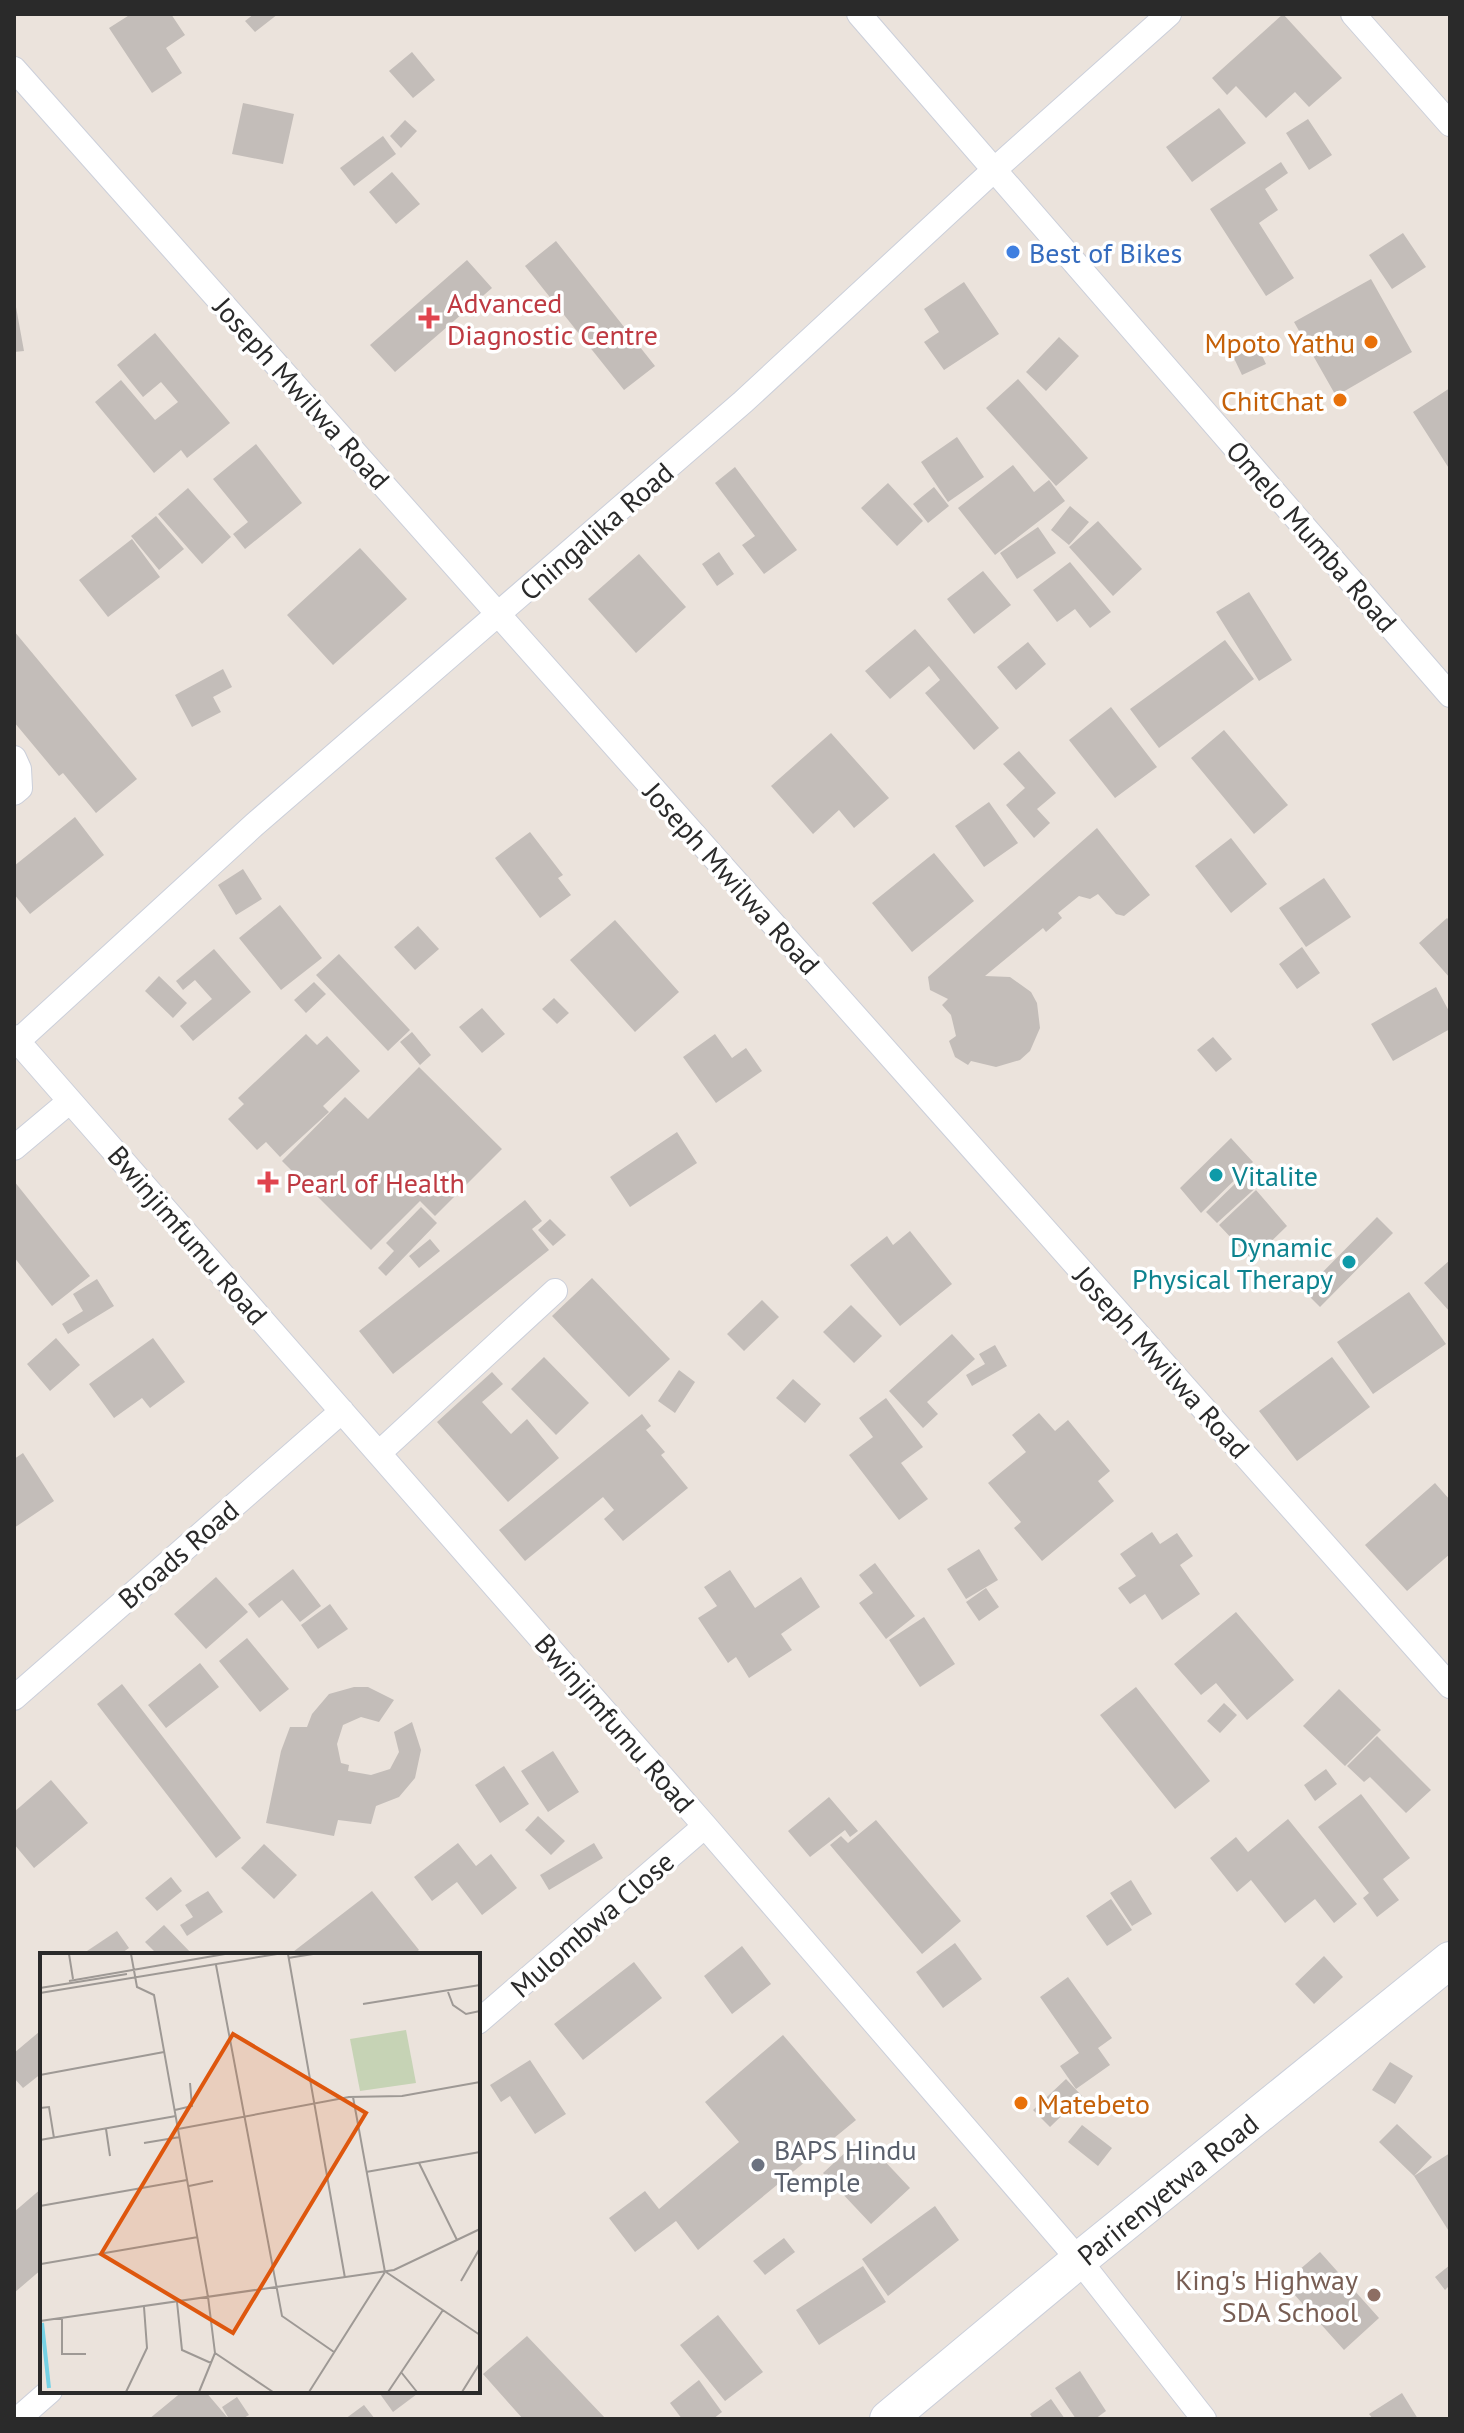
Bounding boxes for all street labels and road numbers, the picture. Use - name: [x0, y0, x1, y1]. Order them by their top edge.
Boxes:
- street label: Joseph Mwilwa Road: [205, 288, 398, 497]
- street label: Omelo Mumba Road: [1218, 432, 1406, 640]
- street label: Chingalika Road: [511, 454, 681, 608]
- street label: Joseph Mwilwa Road: [635, 773, 828, 982]
- street label: Bwinjimfumu Road: [100, 1138, 276, 1332]
- street label: Joseph Mwilwa Road: [1065, 1257, 1258, 1466]
- street label: Broads Road: [110, 1491, 246, 1617]
- street label: Bwinjimfumu Road: [527, 1626, 703, 1820]
- street label: Mulombwa Close: [502, 1843, 682, 2005]
- street label: Parirenyetwa Road: [1069, 2104, 1265, 2273]

